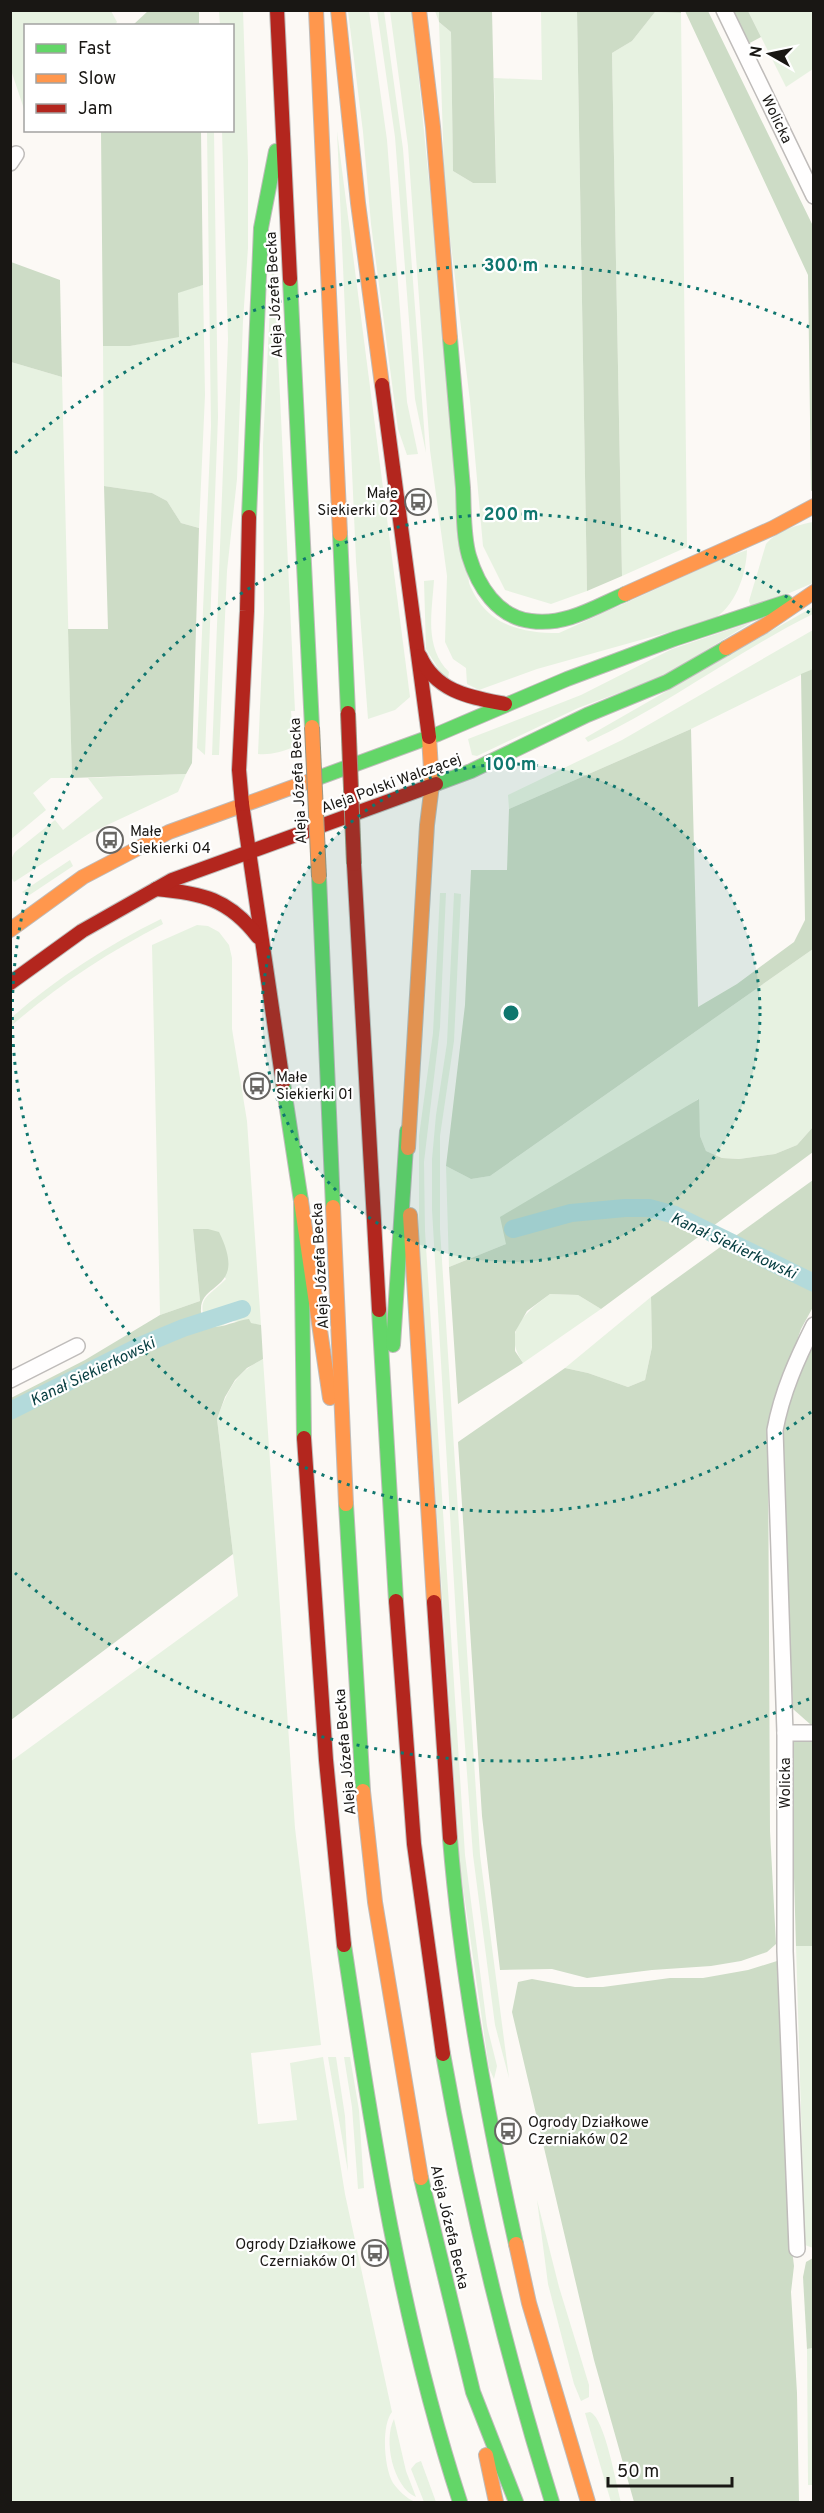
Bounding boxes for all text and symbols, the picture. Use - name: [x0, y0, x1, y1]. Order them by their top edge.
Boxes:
- legend: [24, 24, 234, 132]
- north arrow: [740, 24, 800, 84]
- text: Fast: [78, 38, 111, 61]
- text: N: [746, 45, 768, 59]
- text: Slow: [78, 68, 116, 91]
- street label: Wolicka: [756, 92, 795, 147]
- text: Jam: [78, 98, 113, 121]
- street label: Aleja Józefa Becka: [263, 231, 288, 359]
- text: 300 m: [484, 255, 538, 278]
- place label: Małe Siekierki 02: [317, 485, 398, 521]
- bus stop icon: Małe Siekierki 02: [403, 487, 433, 517]
- text: 200 m: [483, 504, 539, 527]
- street label: Aleja Józefa Becka: [287, 717, 312, 845]
- street label: Aleja Polski Walczącej: [319, 750, 464, 819]
- text: 100 m: [485, 754, 537, 777]
- place label: Małe Siekierki 04: [130, 823, 211, 859]
- bus stop icon: Małe Siekierki 04: [95, 825, 125, 855]
- centre of rings: [501, 1003, 521, 1023]
- place label: Małe Siekierki 01: [276, 1069, 353, 1105]
- bus stop icon: Małe Siekierki 01: [242, 1071, 272, 1101]
- street label: Aleja Józefa Becka: [309, 1202, 334, 1330]
- water label: Kanał Siekierkowski: [667, 1209, 800, 1285]
- water label: Kanał Siekierkowski: [27, 1333, 160, 1412]
- street label: Aleja Józefa Becka: [332, 1688, 361, 1816]
- street label: Wolicka: [777, 1757, 796, 1809]
- place label: Ogrody Działkowe Czerniaków 02: [528, 2114, 649, 2150]
- bus stop icon: Ogrody Działkowe Czerniaków 02: [493, 2116, 523, 2146]
- street label: Aleja Józefa Becka: [425, 2163, 472, 2291]
- place label: Ogrody Działkowe Czerniaków 01: [235, 2236, 356, 2272]
- bus stop icon: Ogrody Działkowe Czerniaków 01: [360, 2238, 390, 2268]
- scale bar: [608, 2450, 732, 2488]
- text: 50 m: [617, 2461, 659, 2484]

